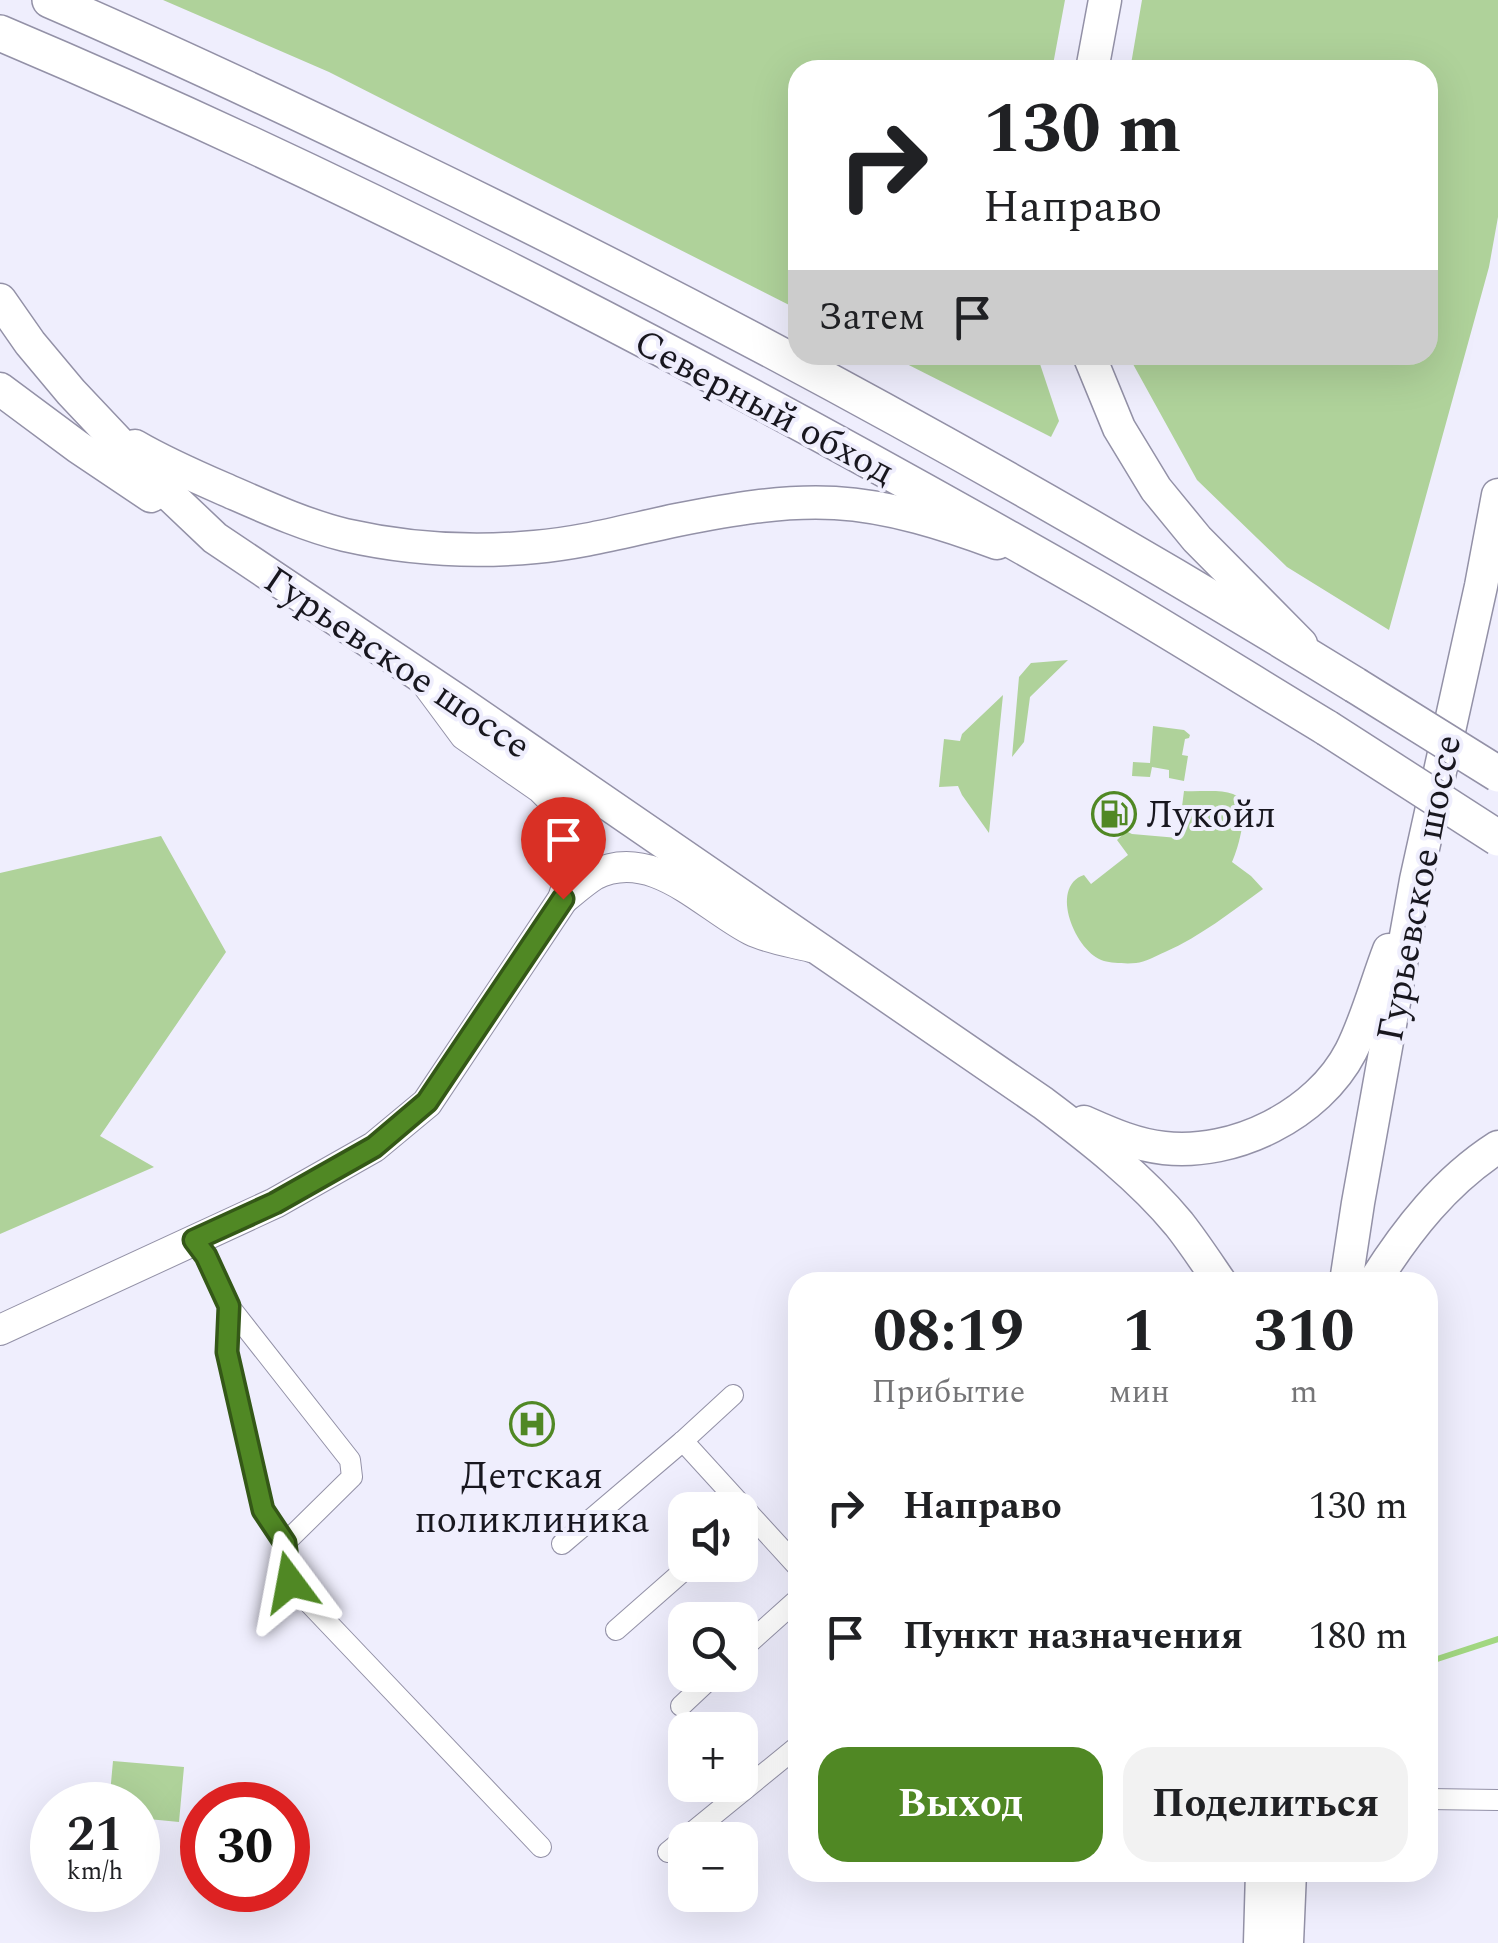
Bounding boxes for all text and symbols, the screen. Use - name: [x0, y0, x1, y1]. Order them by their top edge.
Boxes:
- text: 130 m: [983, 77, 1181, 183]
- icon: right: [818, 100, 948, 230]
- text: Направо: [983, 173, 1162, 242]
- text: Затем: [818, 289, 925, 347]
- icon: arrive: [945, 290, 1000, 345]
- street label: Северный обход: [623, 315, 905, 501]
- street label: Гурьевское шоссе: [252, 553, 542, 775]
- street label: Гурьевское шоссе: [1362, 730, 1478, 1047]
- place label: Лукойл: [1146, 787, 1276, 845]
- fuel station icon: Лукойл: [1091, 791, 1137, 837]
- pin: [521, 797, 606, 900]
- icon: arrive: [536, 812, 591, 867]
- text: 08:19: [873, 1286, 1024, 1378]
- text: 1: [1123, 1286, 1156, 1378]
- text: 310: [1253, 1286, 1354, 1378]
- text: Прибытие: [872, 1368, 1025, 1417]
- text: мин: [1109, 1368, 1170, 1417]
- text: m: [1290, 1368, 1318, 1417]
- hospital icon: Детская поликлиника: [509, 1401, 555, 1447]
- place label: Детская поликлиника: [415, 1448, 650, 1550]
- text: Направо: [903, 1478, 1062, 1536]
- text: 130 m: [1309, 1478, 1408, 1536]
- icon: right: [818, 1480, 873, 1535]
- map controls: [668, 1492, 758, 1912]
- button: sound: [668, 1492, 758, 1582]
- position arrow: [238, 1530, 342, 1634]
- button: search: [668, 1602, 758, 1692]
- text: Пункт назначения: [903, 1608, 1243, 1666]
- text: 180 m: [1309, 1608, 1408, 1666]
- icon: arrive: [818, 1610, 873, 1665]
- button: +: [668, 1712, 758, 1802]
- button: Выход: [818, 1747, 1103, 1862]
- button: Поделиться: [1123, 1747, 1408, 1862]
- speed limit sign: 30: [180, 1782, 310, 1912]
- text: 21: [67, 1797, 123, 1873]
- button: −: [668, 1822, 758, 1912]
- text: km/h: [67, 1853, 123, 1891]

